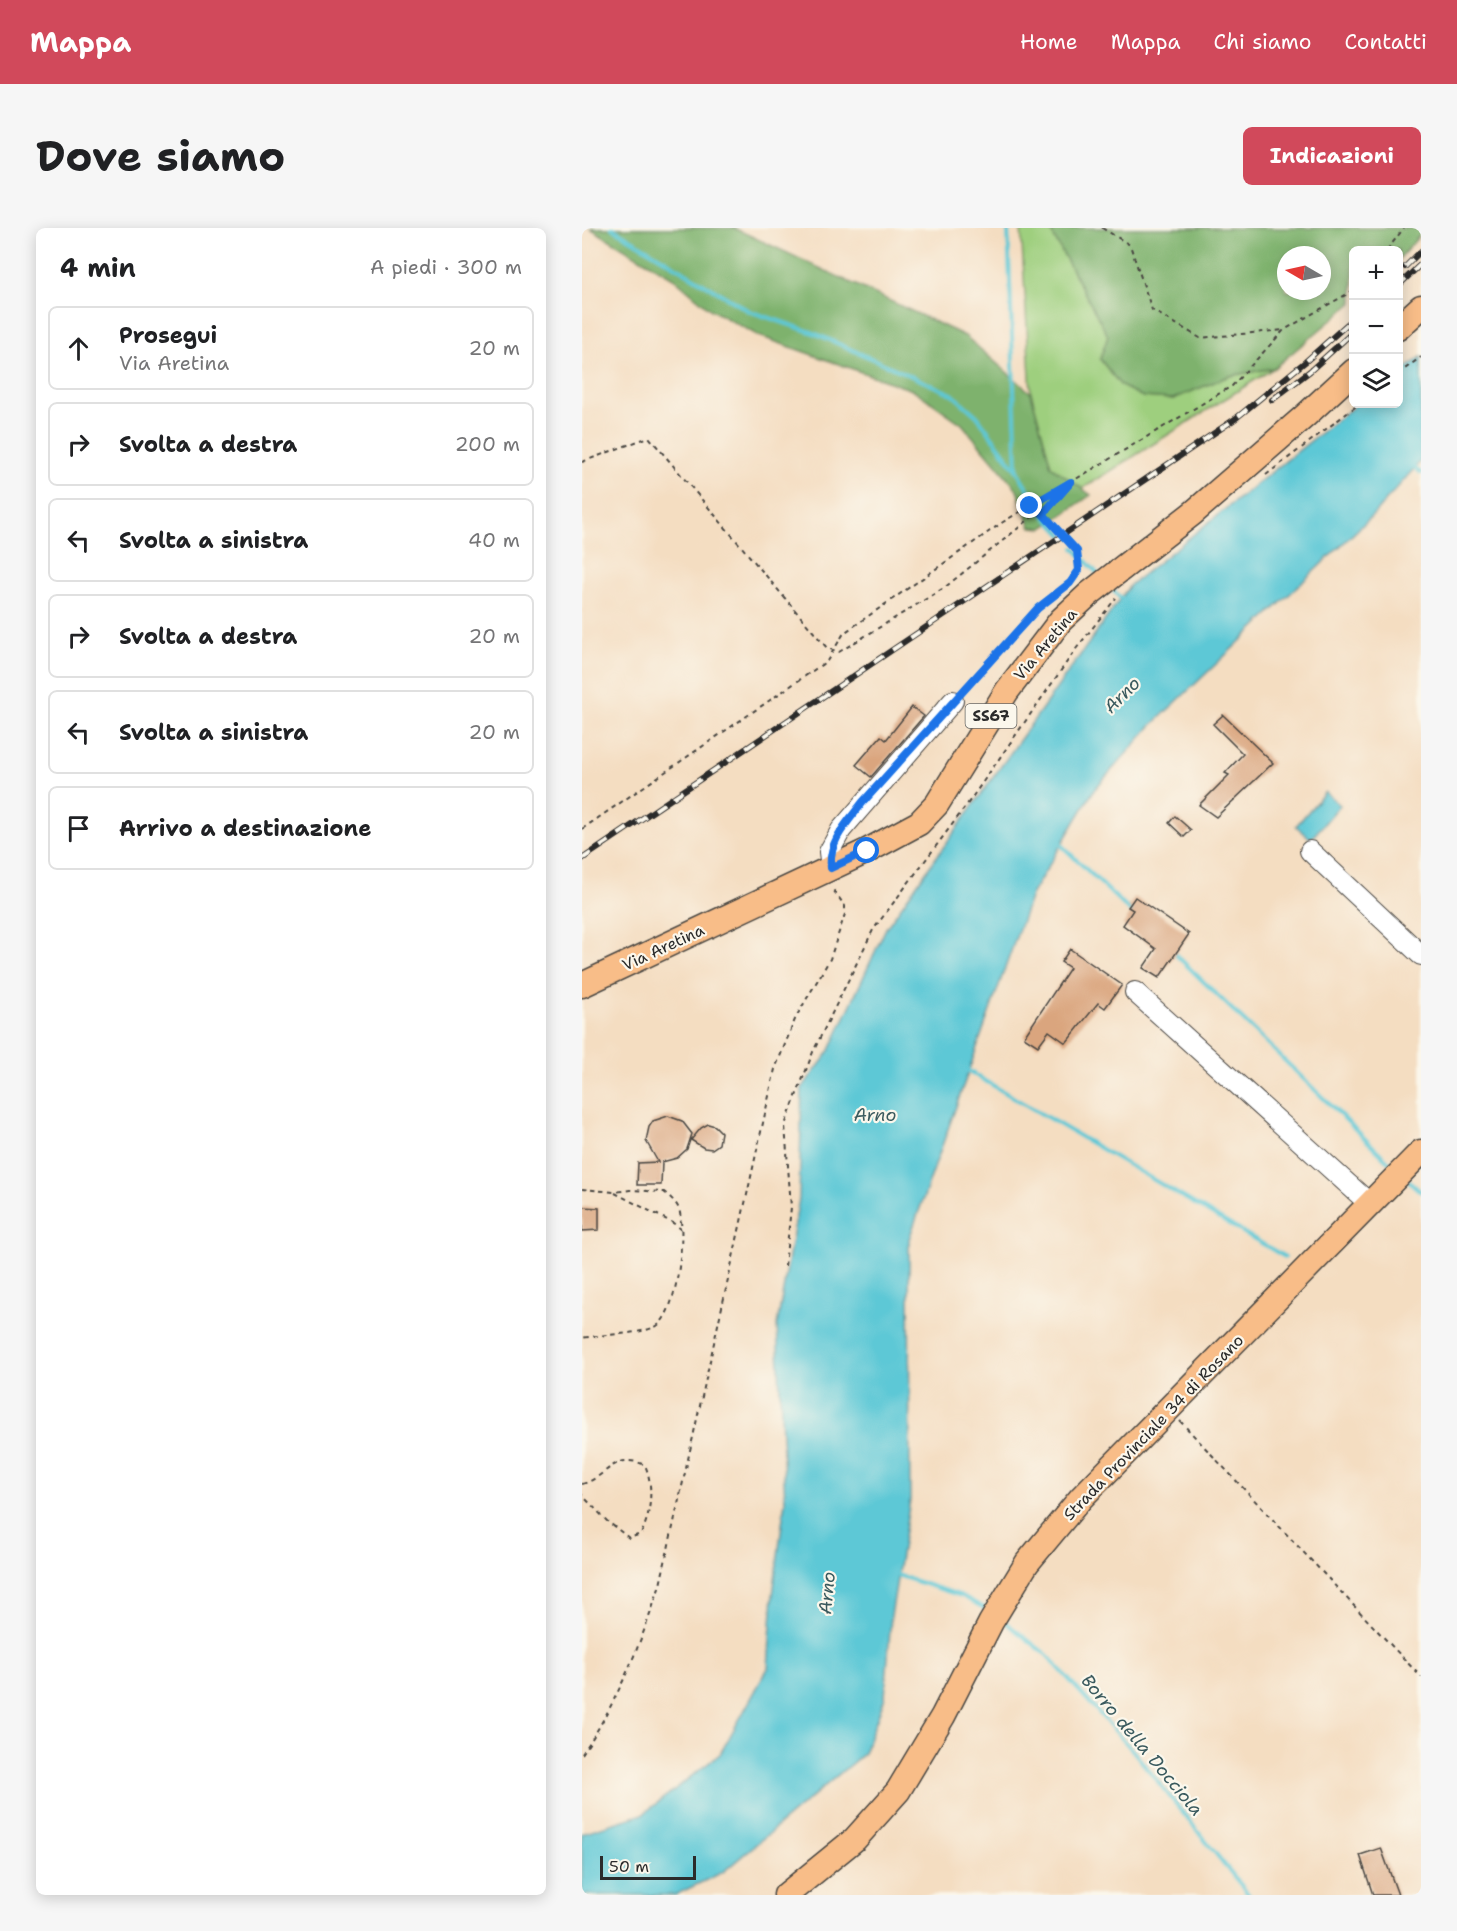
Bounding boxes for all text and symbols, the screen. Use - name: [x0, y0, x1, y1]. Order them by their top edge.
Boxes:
- text: Mappa: [30, 23, 131, 61]
- text: Home: [1020, 28, 1078, 56]
- text: Mappa: [1111, 28, 1181, 56]
- text: Chi siamo: [1214, 28, 1311, 56]
- text: Contatti: [1344, 28, 1427, 56]
- button: Indicazioni: [1243, 127, 1421, 185]
- text: Dove siamo: [36, 128, 285, 184]
- north arrow: [1277, 246, 1331, 300]
- map controls: [1349, 246, 1403, 408]
- button: +: [1349, 246, 1403, 300]
- text: 4 min: [60, 250, 136, 285]
- text: A piedi · 300 m: [370, 254, 522, 280]
- button: −: [1349, 300, 1403, 354]
- text: Prosegui: [119, 321, 217, 350]
- icon: ahead: [62, 332, 95, 365]
- text: 20 m: [469, 335, 520, 361]
- text: Via Aretina: [119, 350, 229, 376]
- button: layers: [1349, 354, 1403, 408]
- icon: right: [62, 428, 95, 461]
- text: Svolta a destra: [119, 430, 297, 459]
- text: 200 m: [455, 431, 520, 457]
- route end: [1016, 492, 1042, 518]
- icon: left: [62, 524, 95, 557]
- text: Svolta a sinistra: [119, 526, 308, 555]
- text: 40 m: [468, 527, 520, 553]
- street label: Via Aretina: [1009, 604, 1082, 685]
- icon: right: [62, 620, 95, 653]
- text: Svolta a destra: [119, 622, 297, 651]
- text: 20 m: [469, 623, 520, 649]
- water label: Arno: [1098, 671, 1146, 719]
- road number: SS67: [966, 704, 1016, 728]
- icon: left: [62, 716, 95, 749]
- text: Svolta a sinistra: [119, 718, 308, 747]
- text: 20 m: [469, 719, 520, 745]
- icon: arrive: [62, 812, 95, 845]
- text: Arrivo a destinazione: [119, 814, 371, 843]
- route start: [853, 837, 879, 863]
- street label: Via Aretina: [619, 919, 708, 976]
- water label: Arno: [854, 1103, 896, 1127]
- street label: Strada Provinciale 34 di Rosano: [1059, 1330, 1248, 1525]
- water label: Arno: [813, 1571, 841, 1615]
- water label: Borro della Docciola: [1076, 1669, 1208, 1821]
- scale bar: [600, 1853, 696, 1880]
- text: 50 m: [609, 1856, 649, 1877]

